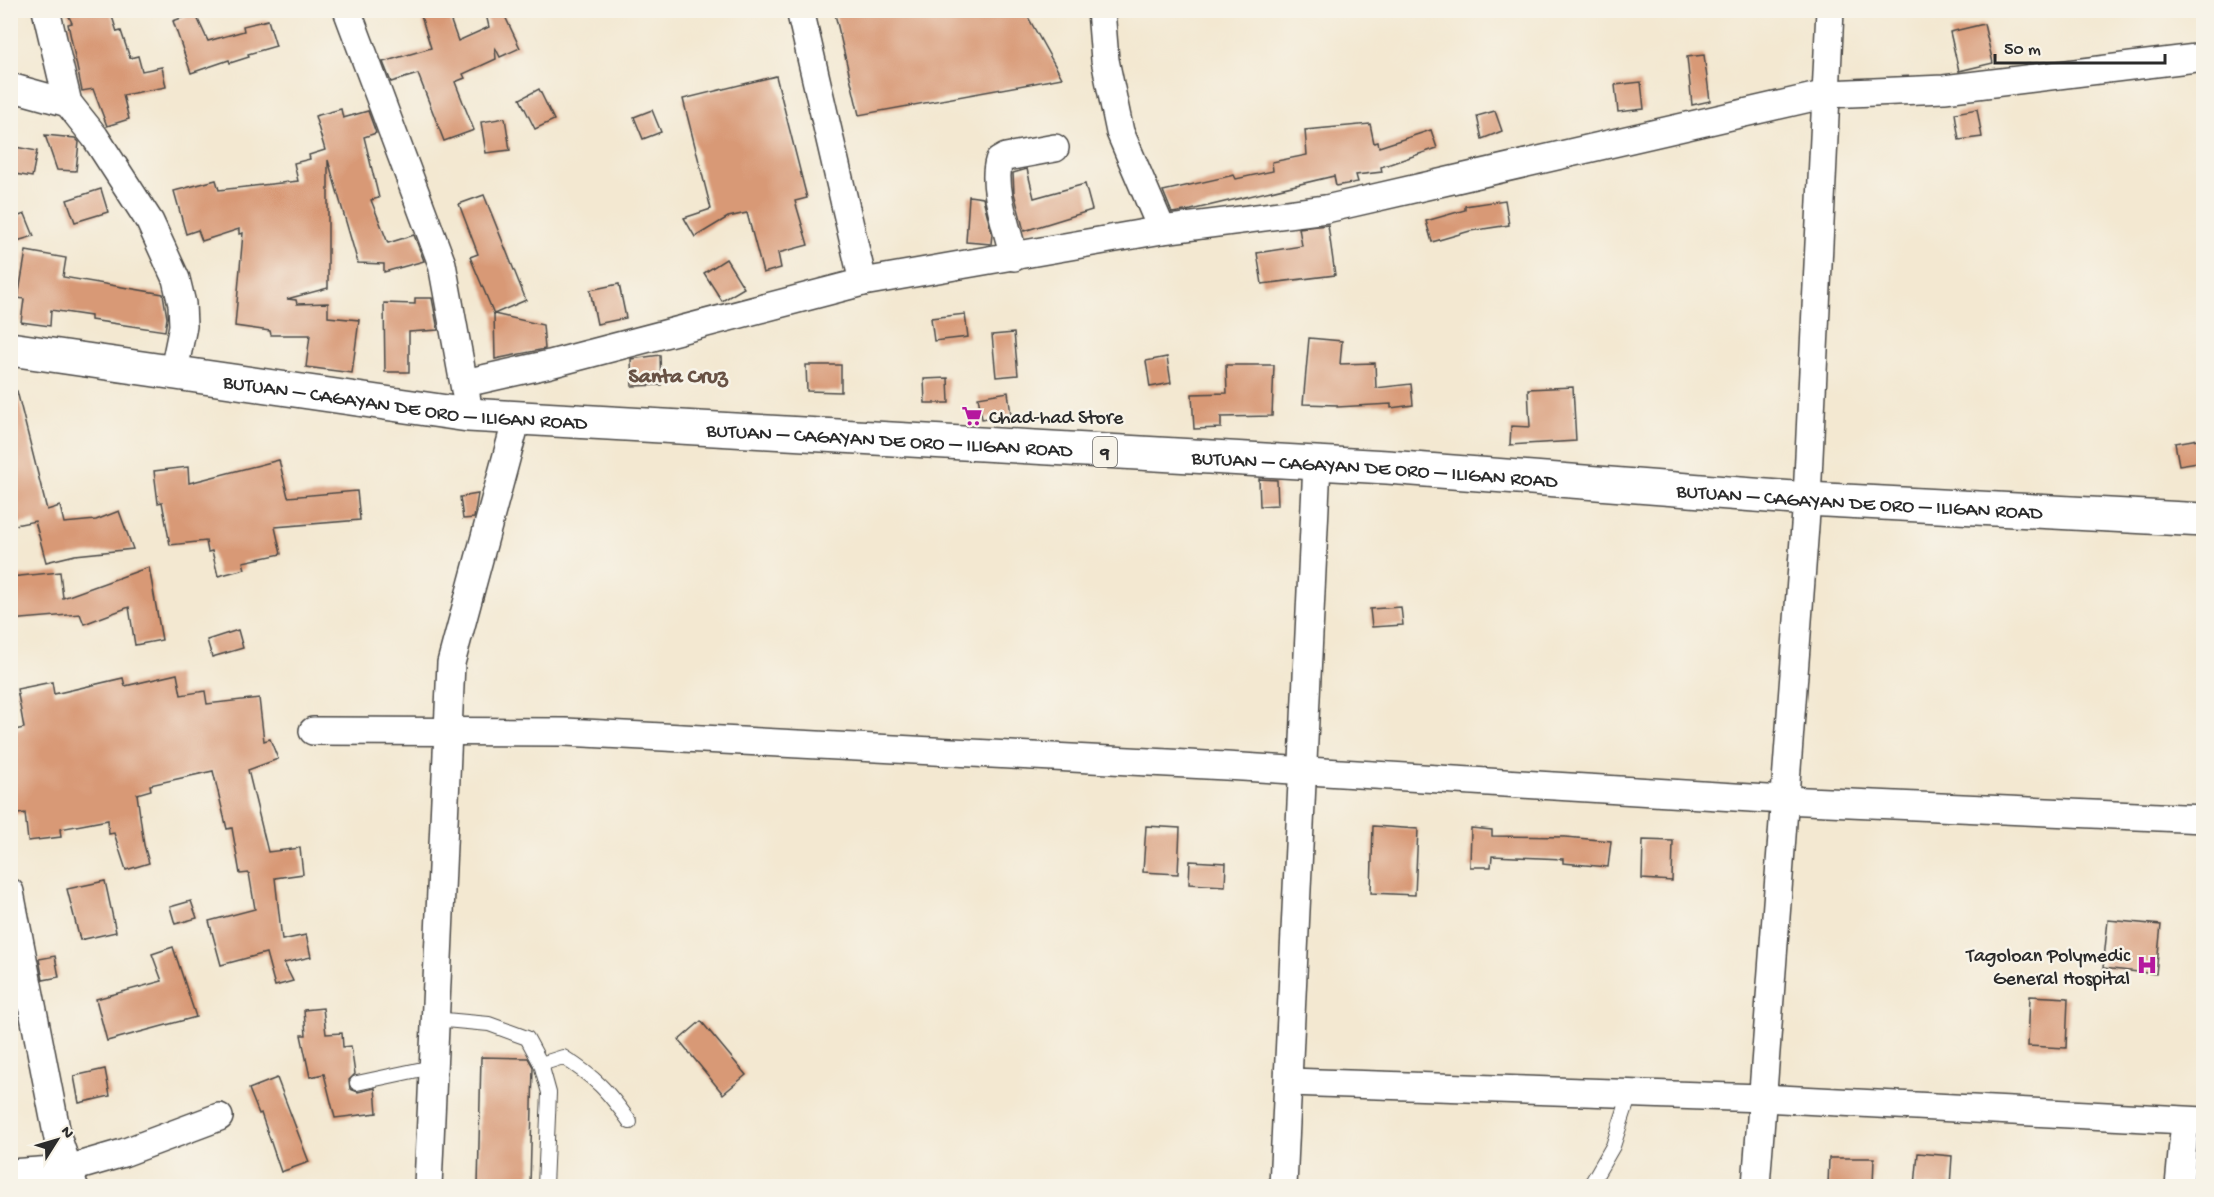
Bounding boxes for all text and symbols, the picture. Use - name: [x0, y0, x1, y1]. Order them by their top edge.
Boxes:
- scale bar: [1995, 27, 2164, 65]
- text: 50 m: [2004, 40, 2041, 61]
- district label: Santa Cruz: [628, 365, 729, 391]
- street label: BUTUAN – CAGAYAN DE ORO – ILIGAN ROAD: [220, 372, 589, 437]
- supermarket icon: Chad-had Store: [960, 404, 984, 428]
- place label: Chad-had Store: [989, 408, 1124, 431]
- street label: BUTUAN – CAGAYAN DE ORO – ILIGAN ROAD: [705, 420, 1074, 464]
- road number: 9: [1093, 437, 1117, 467]
- street label: BUTUAN – CAGAYAN DE ORO – ILIGAN ROAD: [1190, 448, 1559, 495]
- street label: BUTUAN – CAGAYAN DE ORO – ILIGAN ROAD: [1674, 481, 2044, 526]
- place label: Tagoloan Polymedic General Hospital: [1965, 946, 2131, 992]
- hospital icon: Tagoloan Polymedic General Hospital: [2135, 953, 2159, 977]
- north arrow: [27, 1110, 87, 1170]
- text: N: [55, 1123, 77, 1143]

